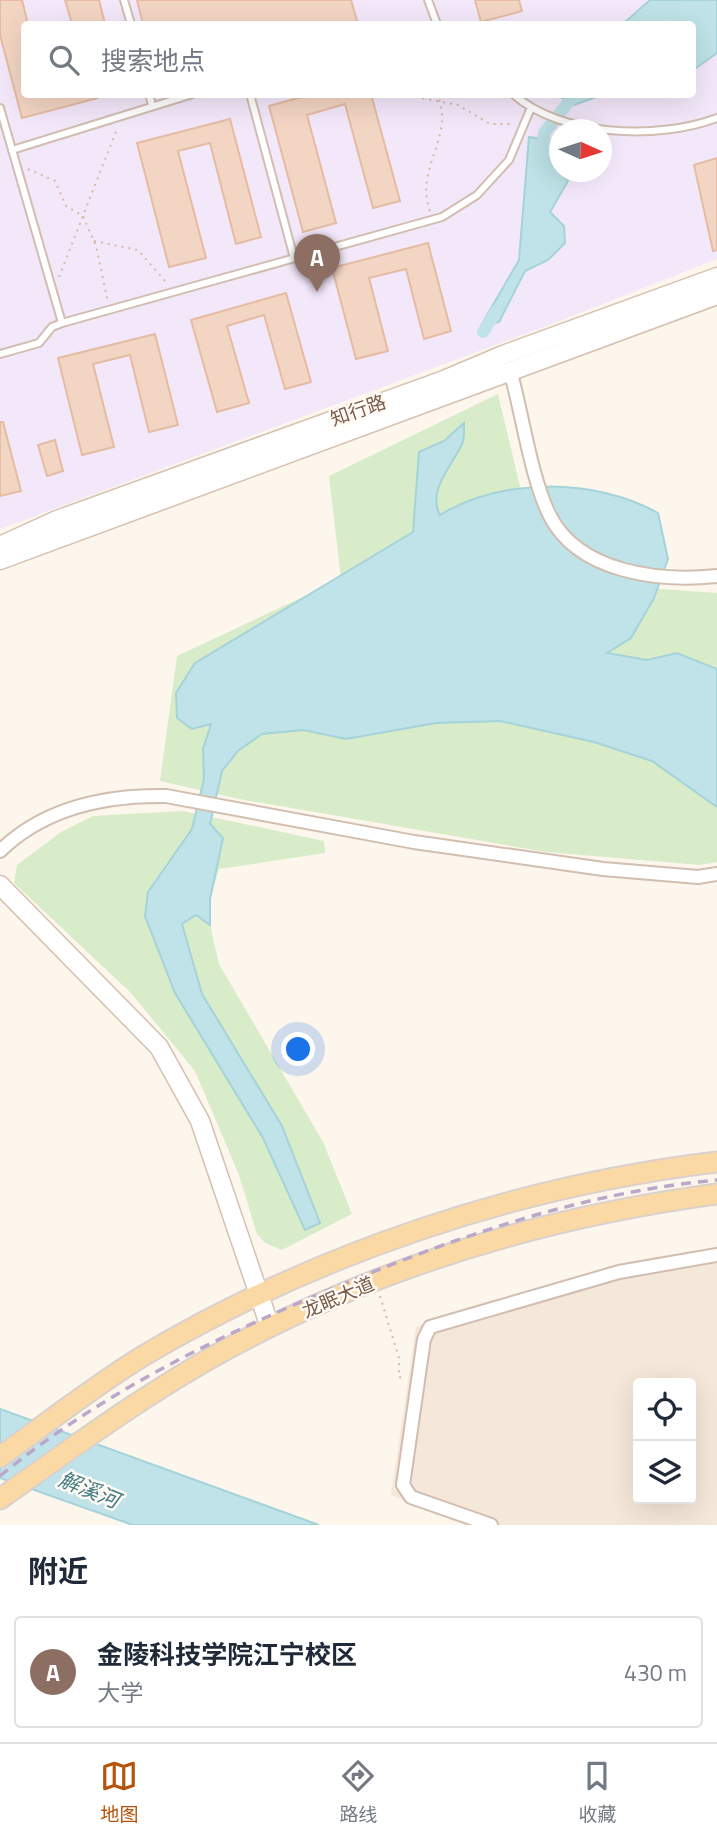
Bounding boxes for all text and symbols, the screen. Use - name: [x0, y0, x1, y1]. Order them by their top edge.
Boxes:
- search box: [21, 21, 696, 98]
- icon: search: [45, 41, 83, 79]
- text: 搜索地点: [101, 41, 205, 80]
- north arrow: [549, 119, 612, 182]
- pin: A: [294, 234, 340, 292]
- street label: 知行路: [326, 387, 390, 433]
- your location: [281, 1032, 315, 1066]
- street label: 龙眠大道: [297, 1268, 378, 1325]
- map controls: [633, 1378, 696, 1504]
- button: locate: [633, 1378, 696, 1441]
- button: layers: [633, 1441, 696, 1504]
- water label: 解溪河: [54, 1462, 128, 1517]
- text: 附近: [28, 1548, 88, 1594]
- text: 金陵科技学院江宁校区: [97, 1635, 357, 1674]
- text: A: [46, 1655, 60, 1690]
- text: 430 m: [624, 1655, 687, 1690]
- text: 大学: [97, 1675, 143, 1710]
- tab: 地图: [100, 1757, 139, 1828]
- tab: 路线: [339, 1757, 378, 1828]
- tab: 收藏: [578, 1757, 617, 1828]

